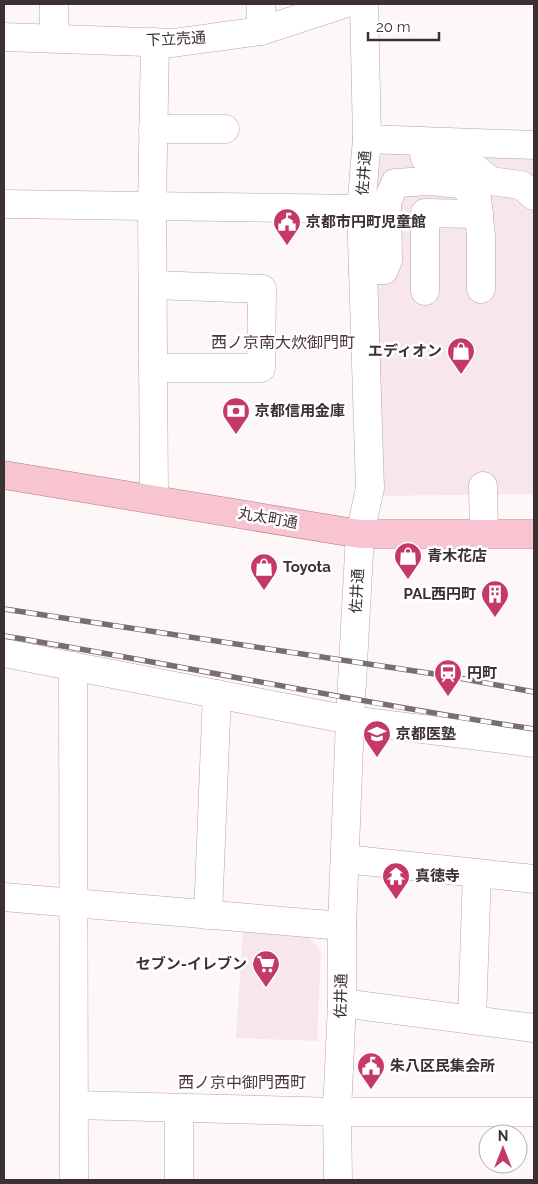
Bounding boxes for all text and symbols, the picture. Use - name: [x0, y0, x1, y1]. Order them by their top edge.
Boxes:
- scale bar: [368, 10, 439, 42]
- text: 20 m: [376, 18, 411, 36]
- street label: 下立売通: [146, 28, 206, 50]
- street label: 佐井通: [353, 150, 375, 196]
- public building icon: 京都市円町児童館: [272, 207, 302, 246]
- place label: 京都市円町児童館: [306, 213, 426, 231]
- district label: 西ノ京南大炊御門町: [211, 333, 355, 352]
- shop icon: エディオン: [446, 336, 476, 375]
- place label: エディオン: [368, 342, 442, 360]
- bank icon: 京都信用金庫: [221, 396, 251, 435]
- place label: 京都信用金庫: [255, 402, 345, 420]
- street label: 丸太町通: [237, 504, 299, 532]
- shop icon: 青木花店: [393, 541, 423, 580]
- place label: 青木花店: [427, 547, 487, 565]
- shop icon: Toyota: [249, 552, 279, 591]
- place label: Toyota: [283, 558, 331, 576]
- street label: 佐井通: [347, 568, 367, 614]
- building icon: PAL西円町: [480, 579, 510, 618]
- place label: PAL西円町: [404, 585, 476, 603]
- station icon: 円町: [433, 658, 463, 697]
- place label: 円町: [467, 664, 497, 682]
- school or university icon: 京都医塾: [362, 719, 392, 758]
- place label: 京都医塾: [396, 725, 456, 743]
- temple icon: 真徳寺: [381, 861, 411, 900]
- place label: 真徳寺: [415, 867, 460, 885]
- supermarket icon: セブン-イレブン: [251, 949, 281, 988]
- place label: セブン-イレブン: [136, 955, 247, 973]
- street label: 佐井通: [332, 973, 350, 1019]
- public building icon: 朱八区民集会所: [356, 1051, 386, 1090]
- place label: 朱八区民集会所: [390, 1057, 495, 1075]
- district label: 西ノ京中御門西町: [178, 1073, 306, 1092]
- north arrow: [478, 1124, 528, 1174]
- text: N: [498, 1128, 508, 1144]

